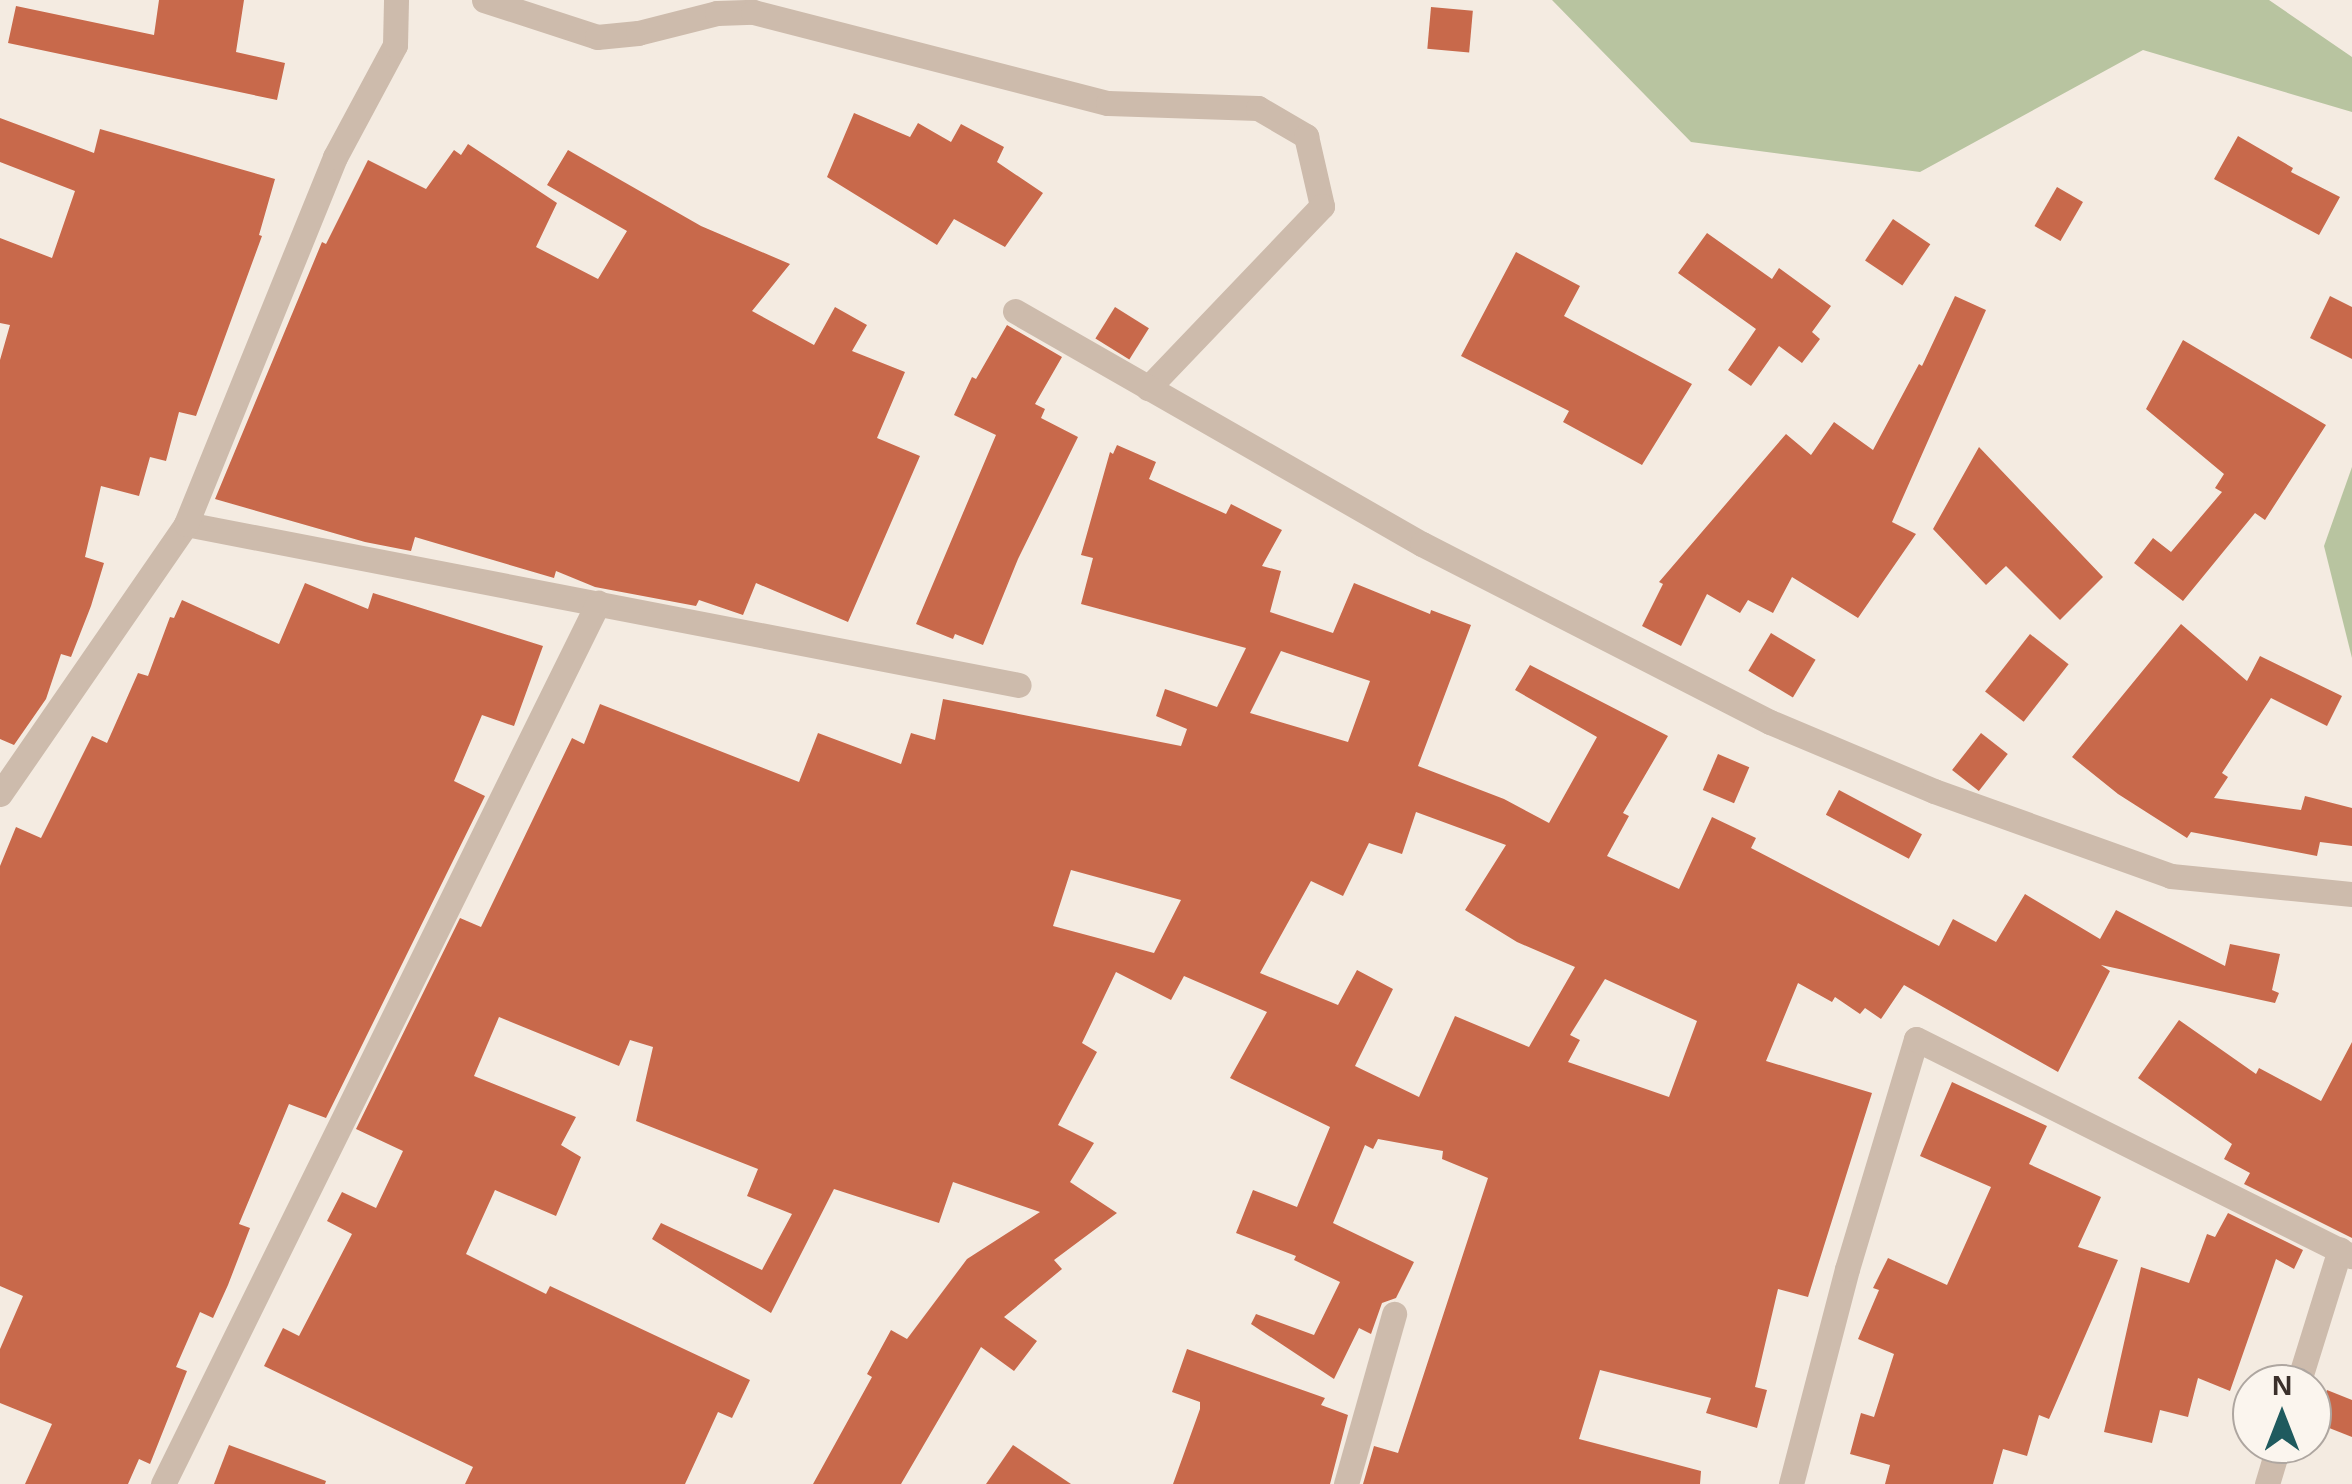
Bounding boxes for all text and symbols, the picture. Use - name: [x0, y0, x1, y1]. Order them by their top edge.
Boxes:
- north arrow: [2232, 1364, 2332, 1464]
- text: N: [2272, 1370, 2292, 1401]

